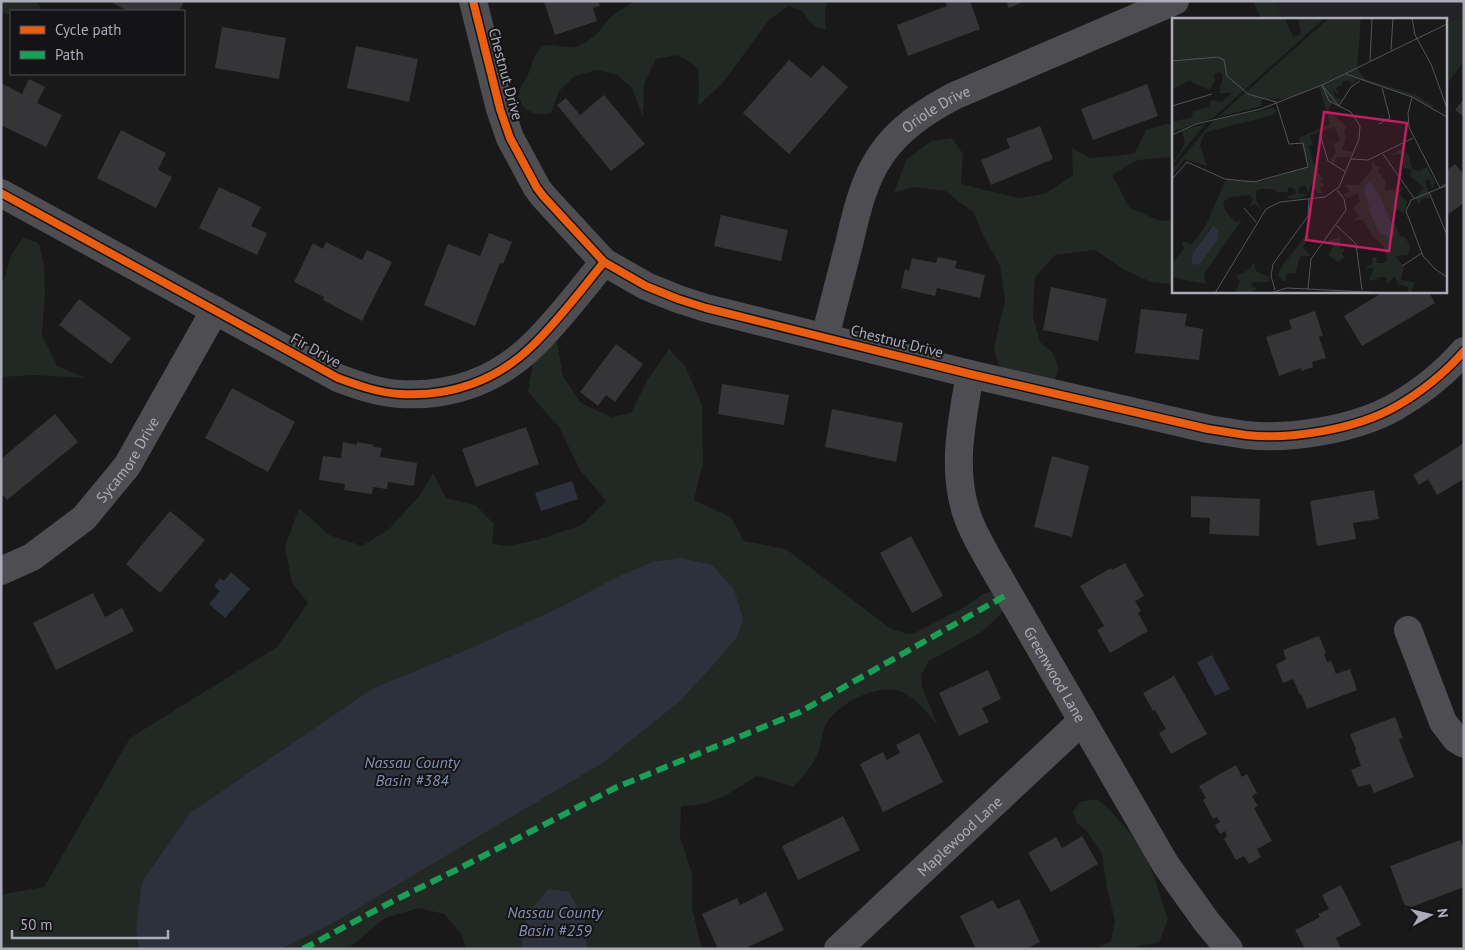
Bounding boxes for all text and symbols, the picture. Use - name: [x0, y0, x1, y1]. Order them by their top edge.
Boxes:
- legend: [10, 10, 185, 75]
- inset map: [1172, 18, 1448, 292]
- text: Cycle path: [55, 20, 121, 39]
- street label: Chestnut Drive: [485, 26, 527, 122]
- text: Path: [55, 45, 84, 64]
- street label: Oriole Drive: [897, 81, 973, 137]
- street label: Chestnut Drive: [849, 320, 945, 362]
- street label: Fir Drive: [288, 328, 344, 372]
- street label: Sycamore Drive: [91, 413, 162, 506]
- street label: Greenwood Lane: [1020, 623, 1091, 726]
- water label: Nassau County Basin #384: [364, 752, 461, 790]
- street label: Maplewood Lane: [913, 791, 1006, 880]
- north arrow: [1405, 890, 1455, 940]
- water label: Nassau County Basin #259: [507, 902, 604, 940]
- text: N: [1433, 907, 1452, 919]
- scale bar: [12, 908, 169, 940]
- text: 50 m: [20, 915, 53, 934]

